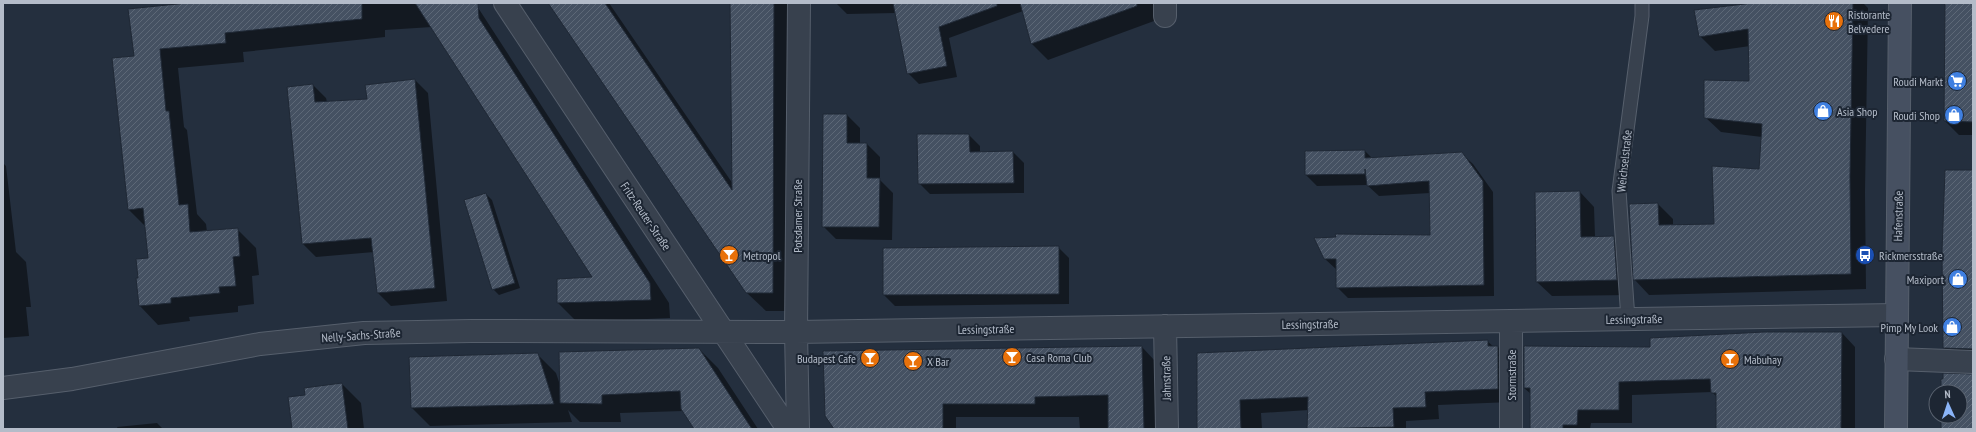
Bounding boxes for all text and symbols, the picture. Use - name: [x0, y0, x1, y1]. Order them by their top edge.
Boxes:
- place label: Ristorante Belvedere: [1848, 7, 1890, 36]
- restaurant icon: Ristorante Belvedere: [1823, 10, 1845, 32]
- supermarket icon: Roudi Markt: [1946, 70, 1968, 92]
- place label: Roudi Markt: [1893, 74, 1944, 89]
- shop icon: Asia Shop: [1812, 100, 1834, 122]
- place label: Asia Shop: [1837, 104, 1878, 119]
- shop icon: Roudi Shop: [1943, 104, 1965, 126]
- place label: Roudi Shop: [1893, 108, 1940, 123]
- street label: Weichselstraße: [1613, 129, 1635, 193]
- street label: Fritz-Reuter-Straße: [618, 179, 674, 253]
- street label: Potsdamer Straße: [790, 179, 805, 253]
- street label: Hafenstraße: [1890, 190, 1906, 241]
- bar icon: Metropol: [718, 244, 740, 266]
- bus stop icon: Rickmersstraße: [1854, 244, 1876, 266]
- place label: Metropol: [743, 248, 781, 263]
- place label: Rickmersstraße: [1879, 248, 1943, 263]
- shop icon: Maxiport: [1947, 268, 1969, 290]
- place label: Maxiport: [1907, 272, 1945, 287]
- street label: Lessingstraße: [1605, 311, 1663, 327]
- street label: Lessingstraße: [1281, 316, 1339, 332]
- shop icon: Pimp My Look: [1941, 316, 1963, 338]
- place label: Pimp My Look: [1881, 320, 1938, 335]
- street label: Lessingstraße: [957, 321, 1015, 337]
- street label: Nelly-Sachs-Straße: [321, 325, 401, 345]
- bar icon: Casa Roma Club: [1001, 346, 1023, 368]
- bar icon: Budapest Cafe: [859, 347, 881, 369]
- bar icon: Mabuhay: [1719, 348, 1741, 370]
- bar icon: X Bar: [902, 350, 924, 372]
- place label: Casa Roma Club: [1026, 350, 1092, 365]
- street label: Stormstraße: [1504, 350, 1519, 400]
- place label: Budapest Cafe: [797, 351, 856, 366]
- place label: Mabuhay: [1744, 352, 1782, 367]
- place label: X Bar: [927, 354, 950, 369]
- street label: Jahnstraße: [1158, 356, 1174, 401]
- north arrow: [1928, 384, 1968, 424]
- text: N: [1944, 387, 1951, 401]

